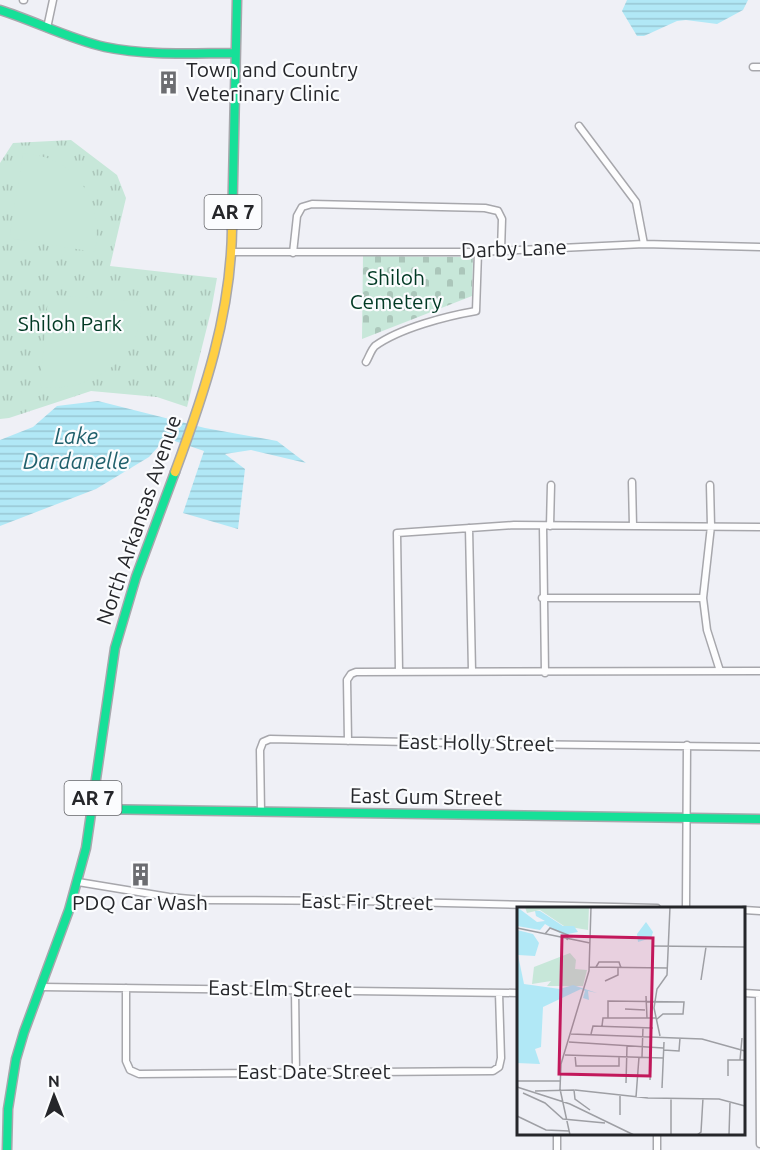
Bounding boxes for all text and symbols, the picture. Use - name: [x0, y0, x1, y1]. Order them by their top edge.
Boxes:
- place label: Town and Country Veterinary Clinic: [186, 57, 358, 105]
- building icon: Town and Country Veterinary Clinic: [155, 69, 181, 95]
- road number: AR 7: [204, 195, 262, 229]
- street label: Darby Lane: [461, 234, 567, 262]
- park label: Shiloh Cemetery: [350, 265, 442, 313]
- park label: Shiloh Park: [18, 311, 123, 335]
- street label: North Arkansas Avenue: [91, 412, 185, 628]
- water label: Lake Dardanelle: [23, 423, 129, 473]
- street label: East Holly Street: [398, 729, 554, 755]
- road number: AR 7: [64, 781, 122, 815]
- street label: East Gum Street: [350, 783, 502, 809]
- building icon: PDQ Car Wash: [127, 862, 153, 888]
- street label: East Fir Street: [301, 888, 433, 914]
- place label: PDQ Car Wash: [72, 890, 208, 914]
- inset map: [517, 907, 745, 1135]
- street label: East Elm Street: [208, 975, 352, 1001]
- street label: East Date Street: [237, 1059, 391, 1083]
- north arrow: [24, 1066, 84, 1126]
- text: N: [48, 1072, 60, 1090]

